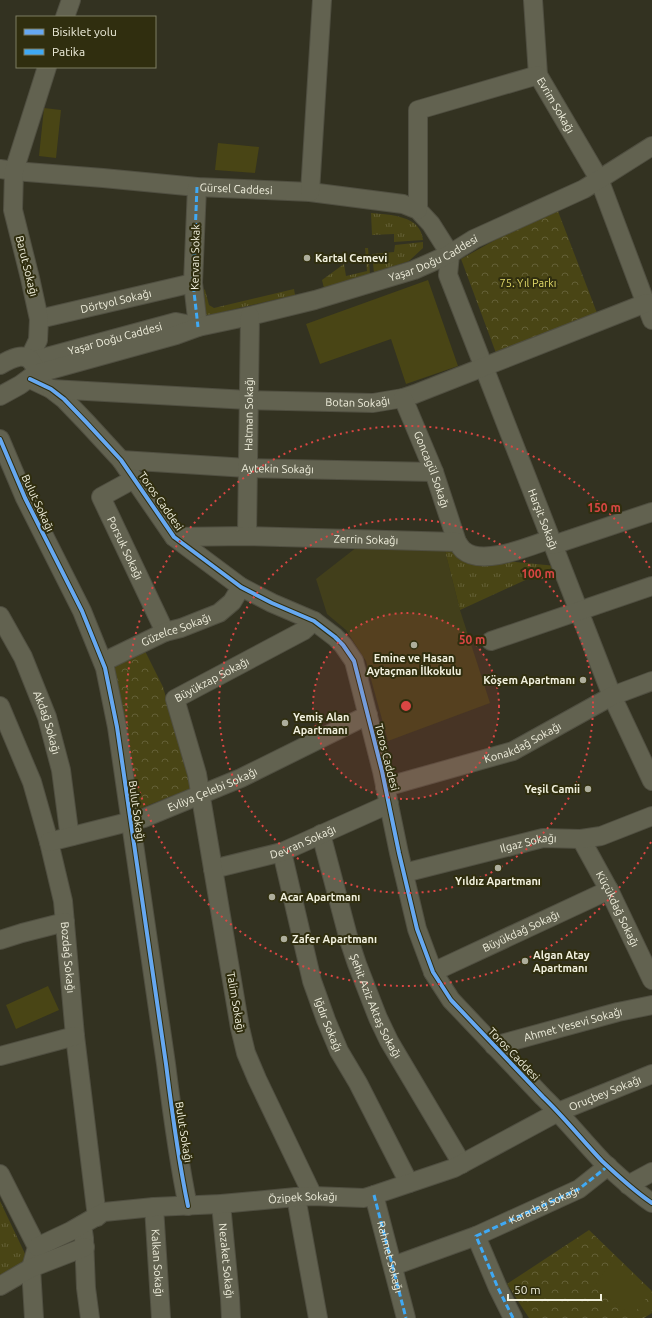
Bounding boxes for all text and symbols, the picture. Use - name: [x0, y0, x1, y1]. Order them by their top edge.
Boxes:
- legend: [16, 16, 156, 68]
- text: Bisiklet yolu: [52, 25, 117, 38]
- text: Patika: [52, 45, 85, 58]
- street label: Evrim Sokağı: [535, 75, 577, 135]
- street label: Gürsel Caddesi: [199, 181, 273, 196]
- street label: Kervan Sokak: [188, 224, 202, 290]
- street label: Yaşar Doğu Caddesi: [387, 232, 479, 283]
- street label: Barut Sokağı: [14, 234, 40, 298]
- place label: Kartal Cemevi: [315, 252, 387, 264]
- marker: Kartal Cemevi: [302, 253, 312, 263]
- park label: 75. Yıl Parkı: [499, 277, 557, 289]
- street label: Dörtyol Sokağı: [79, 287, 152, 315]
- street label: Yaşar Doğu Caddesi: [67, 320, 163, 357]
- street label: Hatman Sokağı: [242, 377, 255, 451]
- street label: Botan Sokağı: [325, 394, 391, 409]
- street label: Goncagül Sokağı: [412, 429, 451, 509]
- street label: Aytekin Sokağı: [241, 462, 314, 475]
- street label: Toros Caddesi: [136, 469, 186, 533]
- street label: Bulut Sokağı: [20, 473, 56, 533]
- street label: Harşit Sokağı: [526, 487, 560, 551]
- text: 150 m: [587, 501, 621, 514]
- street label: Porsuk Sokağı: [105, 514, 145, 582]
- street label: Zerrin Sokağı: [334, 532, 398, 546]
- text: 100 m: [521, 567, 555, 580]
- street label: Güzelce Sokağı: [139, 611, 212, 649]
- text: 50 m: [459, 633, 485, 646]
- marker: Emine ve Hasan Aytaçman İlkokulu: [409, 640, 419, 650]
- place label: Emine ve Hasan Aytaçman İlkokulu: [366, 652, 462, 677]
- street label: Büyükzap Sokağı: [172, 655, 251, 704]
- place label: Köşem Apartmanı: [483, 674, 575, 686]
- marker: Köşem Apartmanı: [578, 675, 588, 685]
- street label: Akdağ Sokağı: [31, 689, 63, 756]
- centre of rings: [399, 699, 413, 713]
- place label: Yemiş Alan Apartmanı: [293, 711, 349, 736]
- marker: Yemiş Alan Apartmanı: [280, 718, 290, 728]
- street label: Konakdağ Sokağı: [483, 720, 563, 765]
- street label: Toros Caddesi: [373, 722, 401, 792]
- street label: Evliya Çelebi Sokağı: [166, 765, 259, 814]
- street label: Bulut Sokağı: [127, 780, 147, 842]
- place label: Yeşil Camii: [525, 783, 580, 795]
- marker: Yeşil Camii: [583, 784, 593, 794]
- street label: Devran Sokağı: [269, 823, 337, 861]
- street label: Ilgaz Sokağı: [499, 832, 557, 855]
- marker: Yıldız Apartmanı: [493, 863, 503, 873]
- street label: Küçükdağ Sokağı: [594, 869, 641, 949]
- place label: Yıldız Apartmanı: [455, 875, 541, 887]
- place label: Acar Apartmanı: [280, 891, 360, 903]
- marker: Acar Apartmanı: [267, 892, 277, 902]
- street label: Büyükdağ Sokağı: [480, 908, 561, 954]
- street label: Bozdağ Sokağı: [59, 921, 77, 994]
- place label: Zafer Apartmanı: [292, 933, 377, 945]
- marker: Zafer Apartmanı: [279, 934, 289, 944]
- place label: Algan Atay Apartmanı: [533, 949, 590, 974]
- street label: Şehit Aziz Aktaş Sokağı: [348, 952, 404, 1060]
- marker: Algan Atay Apartmanı: [520, 956, 530, 966]
- street label: Talim Sokağı: [225, 971, 247, 1033]
- street label: Iğdır Sokağı: [312, 996, 345, 1054]
- street label: Ahmet Yesevi Sokağı: [522, 1005, 623, 1044]
- street label: Toros Caddesi: [486, 1025, 542, 1083]
- street label: Oruçbey Sokağı: [567, 1073, 643, 1113]
- street label: Bulut Sokağı: [173, 1101, 195, 1163]
- street label: Karadağ Sokağı: [507, 1184, 581, 1226]
- street label: Özipek Sokağı: [268, 1190, 338, 1206]
- street label: Rahmet Sokağı: [375, 1220, 405, 1294]
- street label: Nezaket Sokağı: [217, 1223, 236, 1299]
- street label: Kalkan Sokağı: [149, 1229, 166, 1297]
- scale bar: [508, 1276, 601, 1302]
- text: 50 m: [514, 1283, 541, 1296]

